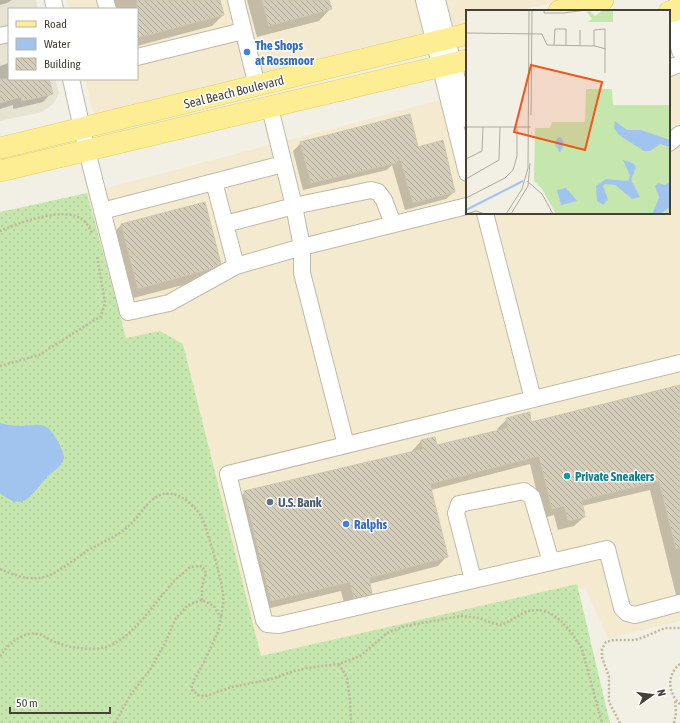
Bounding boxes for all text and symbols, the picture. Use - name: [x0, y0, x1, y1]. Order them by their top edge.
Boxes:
- legend: [8, 8, 138, 80]
- inset map: [466, 10, 670, 214]
- text: Road: [44, 17, 67, 31]
- text: Water: [44, 37, 71, 51]
- place label: The Shops at Rossmoor: [255, 38, 315, 68]
- marker: The Shops at Rossmoor: [242, 47, 252, 57]
- text: Building: [44, 57, 82, 71]
- street label: Seal Beach Boulevard: [182, 72, 286, 112]
- place label: Private Sneakers: [575, 469, 655, 484]
- marker: Private Sneakers: [562, 471, 572, 481]
- place label: U.S. Bank: [278, 495, 322, 510]
- marker: U.S. Bank: [265, 497, 275, 507]
- place label: Ralphs: [354, 517, 387, 532]
- marker: Ralphs: [341, 519, 351, 529]
- north arrow: [632, 675, 672, 715]
- text: N: [655, 688, 668, 697]
- scale bar: [10, 689, 110, 715]
- text: 50 m: [16, 696, 38, 710]

